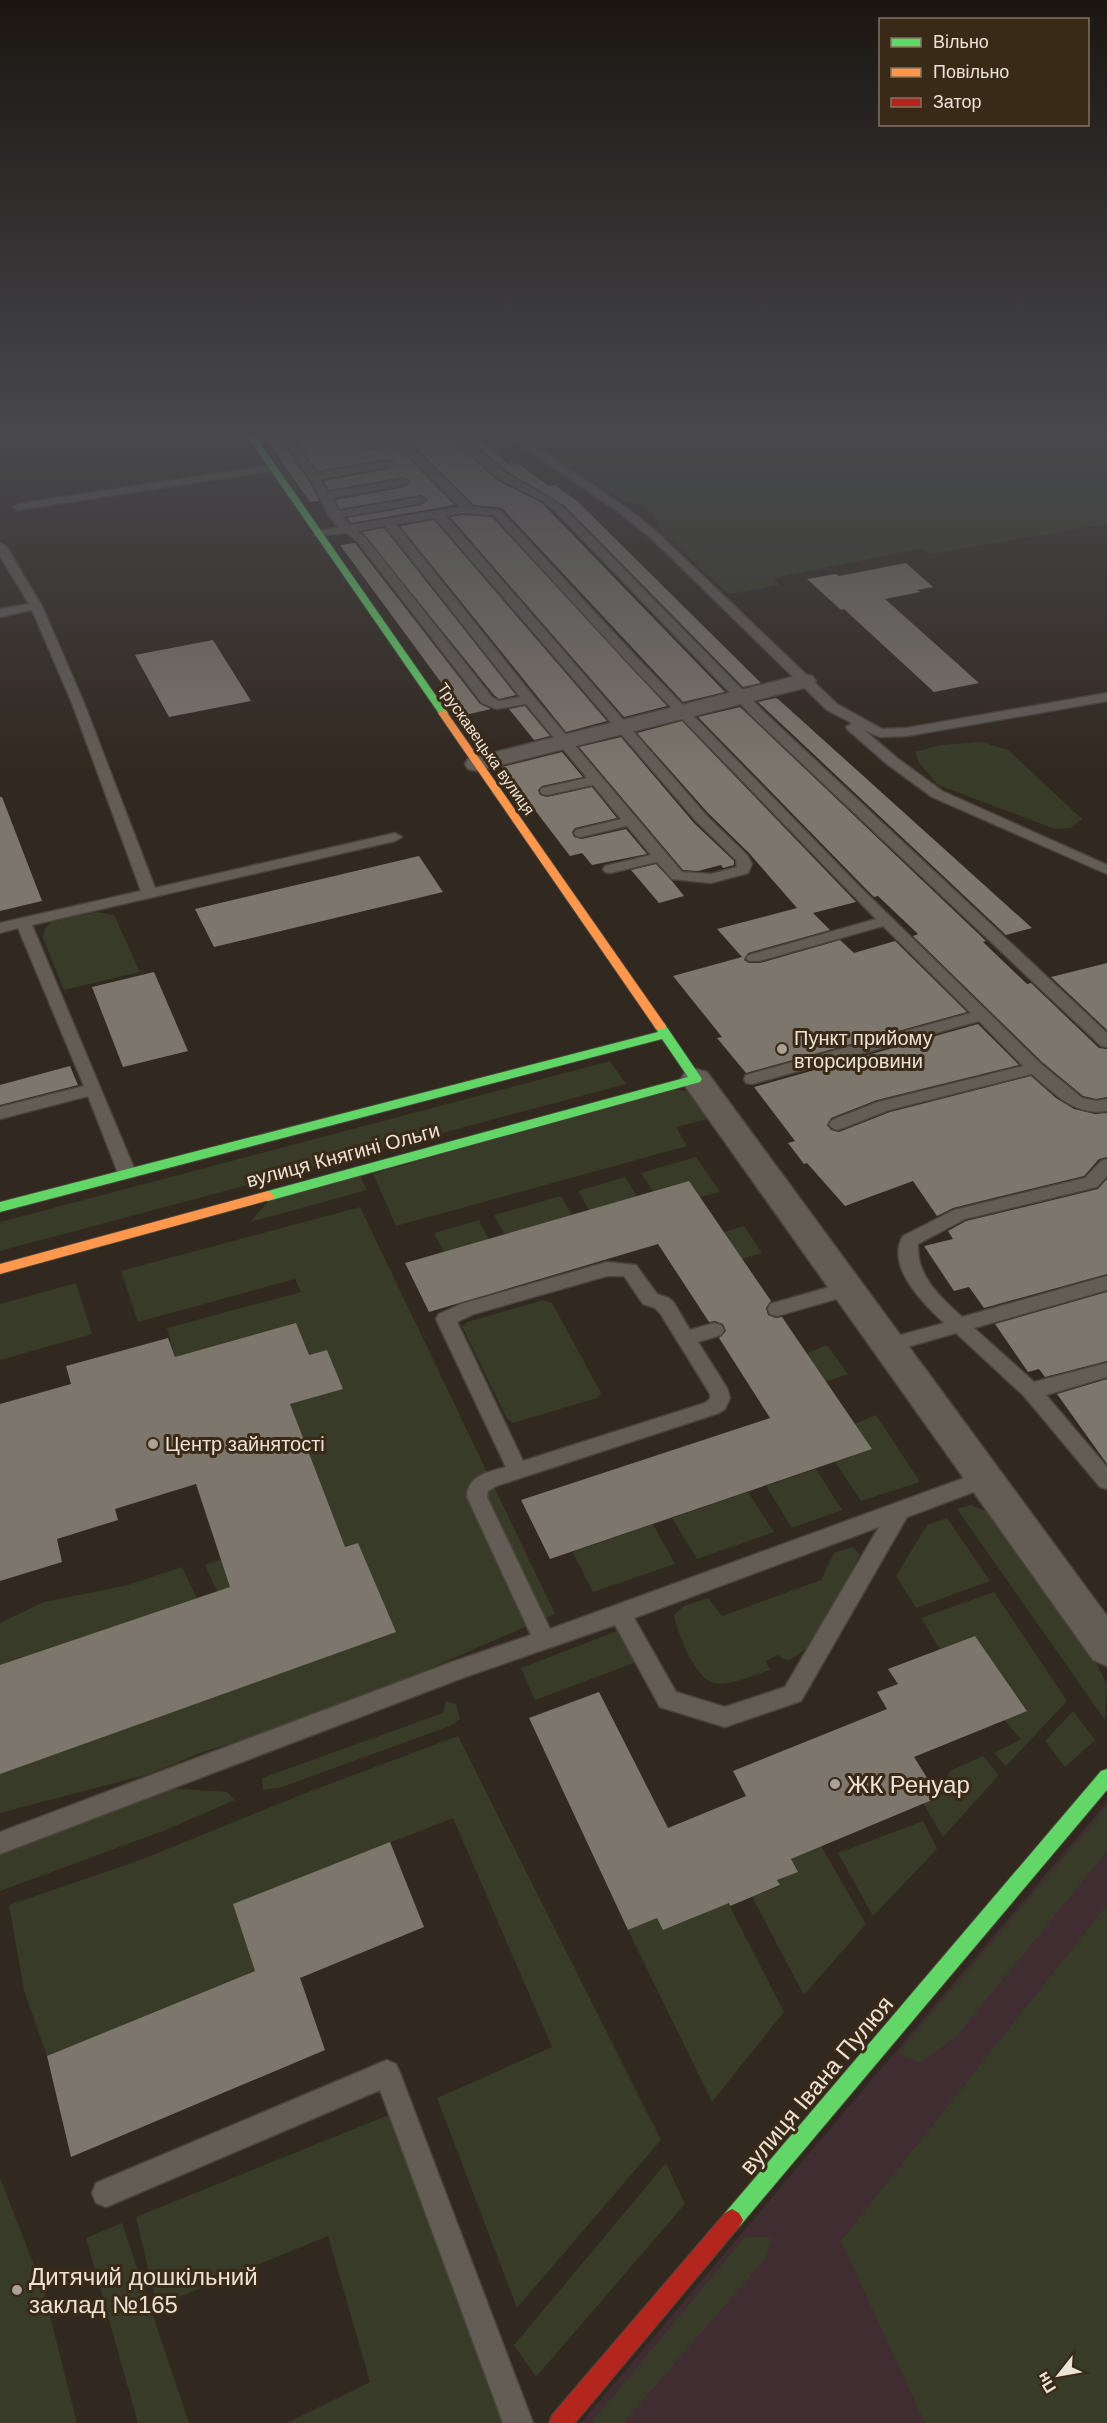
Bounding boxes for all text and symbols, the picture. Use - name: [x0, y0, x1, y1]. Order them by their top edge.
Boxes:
- legend: [879, 18, 1089, 126]
- text: Вільно: [933, 32, 989, 52]
- text: Повільно: [933, 62, 1009, 82]
- text: Затор: [933, 92, 982, 112]
- street label: Трускавецька вулиця: [434, 680, 538, 818]
- place label: Пункт прийому вторсировини: [794, 1027, 933, 1072]
- marker: Пункт прийому вторсировини: [775, 1042, 789, 1056]
- street label: вулиця Княгині Ольги: [244, 1119, 442, 1191]
- place label: Центр зайнятості: [165, 1433, 325, 1455]
- marker: Центр зайнятості: [146, 1437, 160, 1451]
- place label: ЖК Ренуар: [847, 1771, 970, 1798]
- marker: ЖК Ренуар: [828, 1777, 842, 1791]
- street label: вулиця Івана Пулюя: [734, 1991, 898, 2179]
- place label: Дитячий дошкільний заклад №165: [29, 2263, 258, 2318]
- marker: Дитячий дошкільний заклад №165: [10, 2283, 24, 2297]
- north arrow: [1029, 2345, 1089, 2405]
- text: Пн: [1034, 2369, 1059, 2396]

